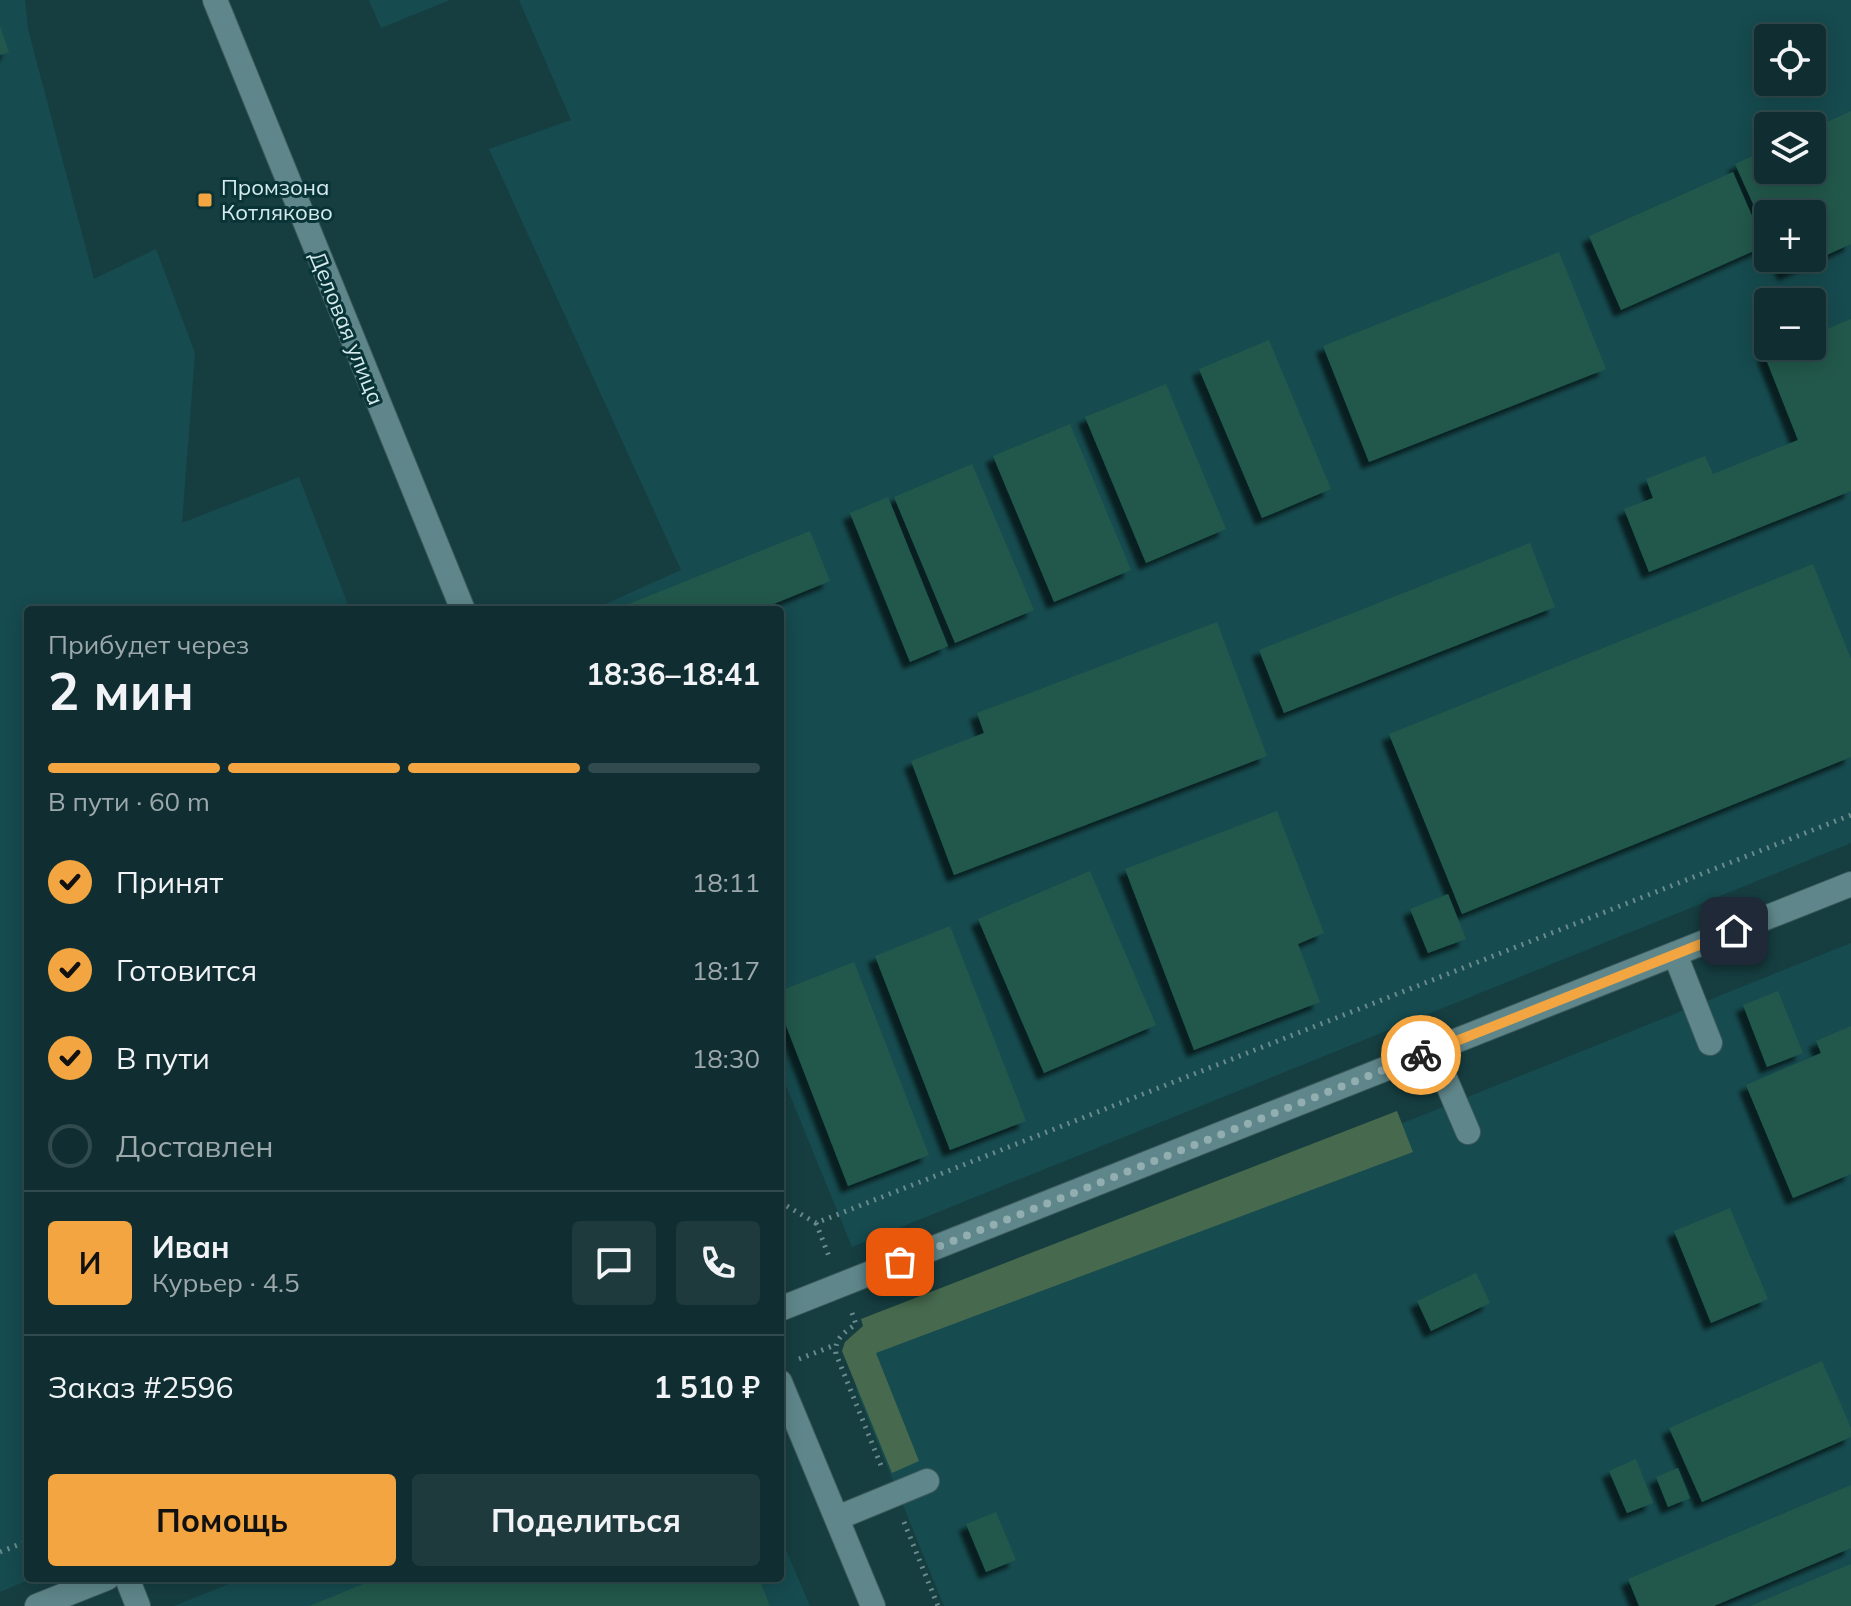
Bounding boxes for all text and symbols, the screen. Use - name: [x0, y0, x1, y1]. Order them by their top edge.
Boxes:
- map controls: [1754, 24, 1826, 360]
- button: locate: [1754, 24, 1826, 96]
- button: layers: [1754, 112, 1826, 184]
- place label: Промзона Котляково: [221, 173, 333, 226]
- marker: Промзона Котляково: [196, 191, 214, 209]
- button: +: [1754, 200, 1826, 272]
- street label: Деловая улица: [303, 247, 391, 409]
- button: −: [1754, 288, 1826, 360]
- text: Прибудет через: [48, 628, 249, 661]
- text: 18:36–18:41: [586, 655, 760, 693]
- text: 2 мин: [48, 658, 194, 723]
- text: В пути · 60 m: [48, 785, 210, 818]
- icon: check: [48, 860, 92, 904]
- text: Принят: [116, 863, 223, 901]
- text: 18:11: [692, 866, 760, 899]
- pin: [1700, 897, 1768, 965]
- icon: home: [1712, 909, 1756, 953]
- icon: check: [48, 948, 92, 992]
- text: Готовится: [116, 951, 257, 989]
- text: 18:17: [692, 954, 760, 987]
- courier: [1381, 1015, 1461, 1095]
- icon: bike: [1399, 1033, 1443, 1077]
- icon: check: [48, 1036, 92, 1080]
- text: В пути: [116, 1039, 210, 1077]
- text: 18:30: [692, 1042, 760, 1075]
- text: Доставлен: [116, 1127, 274, 1165]
- button: chat: [572, 1221, 656, 1305]
- button: phone: [676, 1221, 760, 1305]
- text: Иван: [152, 1228, 230, 1266]
- pin: [866, 1228, 934, 1296]
- icon: bag: [878, 1240, 922, 1284]
- text: И: [79, 1244, 101, 1282]
- text: Курьер · 4.5: [152, 1266, 300, 1299]
- text: Заказ #2596: [48, 1368, 233, 1406]
- text: 1 510 ₽: [654, 1368, 760, 1406]
- button: Помощь: [48, 1474, 396, 1566]
- button: Поделиться: [412, 1474, 760, 1566]

